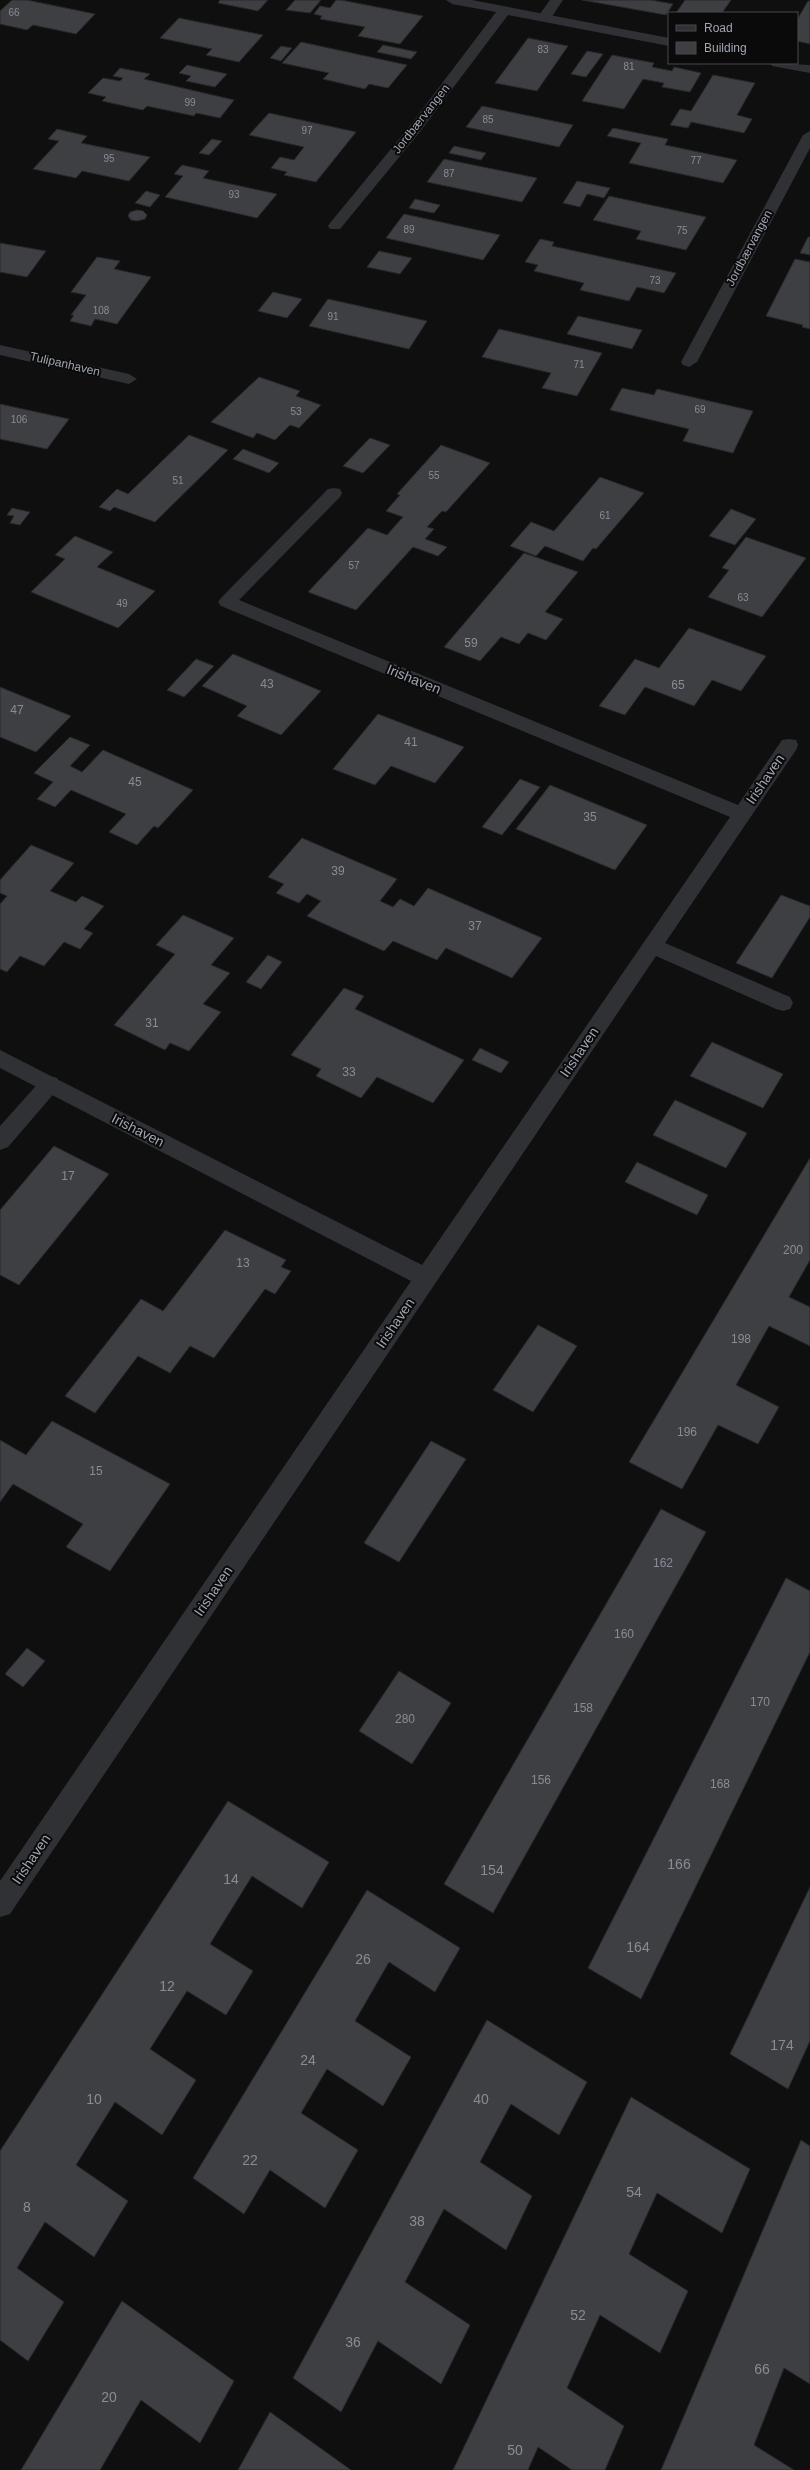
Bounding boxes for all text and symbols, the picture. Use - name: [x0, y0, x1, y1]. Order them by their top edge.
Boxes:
- house number: 66: [8, 7, 20, 18]
- legend: [668, 12, 798, 64]
- text: Road: [704, 21, 733, 35]
- text: Building: [704, 41, 747, 55]
- house number: 83: [537, 44, 549, 55]
- house number: 81: [623, 61, 635, 72]
- street label: Jordbærvangen: [390, 82, 452, 156]
- house number: 99: [184, 97, 196, 108]
- house number: 85: [482, 114, 494, 125]
- house number: 97: [301, 125, 313, 136]
- house number: 95: [103, 153, 115, 164]
- house number: 77: [690, 155, 702, 166]
- house number: 87: [443, 168, 455, 179]
- house number: 93: [228, 189, 240, 200]
- street label: Jordbærvangen: [723, 208, 775, 288]
- house number: 89: [403, 224, 415, 235]
- house number: 75: [676, 225, 688, 236]
- house number: 73: [649, 275, 661, 286]
- house number: 108: [93, 305, 110, 316]
- house number: 91: [327, 311, 339, 322]
- street label: Tulipanhaven: [29, 349, 101, 379]
- house number: 71: [573, 359, 585, 370]
- house number: 69: [694, 404, 706, 415]
- house number: 53: [290, 406, 302, 417]
- house number: 106: [11, 414, 28, 425]
- house number: 55: [428, 470, 440, 481]
- house number: 51: [172, 475, 184, 486]
- house number: 61: [599, 510, 611, 521]
- house number: 57: [348, 560, 360, 571]
- house number: 63: [737, 592, 749, 603]
- house number: 49: [116, 598, 128, 609]
- house number: 59: [464, 636, 478, 650]
- street label: Irishaven: [385, 661, 443, 697]
- house number: 43: [260, 677, 274, 691]
- house number: 65: [671, 678, 685, 692]
- house number: 47: [10, 703, 24, 717]
- house number: 41: [404, 735, 418, 749]
- street label: Irishaven: [742, 751, 788, 807]
- house number: 45: [128, 775, 142, 789]
- house number: 35: [583, 810, 597, 824]
- house number: 39: [331, 864, 345, 878]
- house number: 37: [468, 919, 482, 933]
- house number: 31: [145, 1016, 159, 1030]
- street label: Irishaven: [556, 1024, 602, 1080]
- house number: 33: [342, 1065, 356, 1079]
- street label: Irishaven: [109, 1110, 167, 1150]
- house number: 17: [61, 1169, 75, 1183]
- house number: 200: [783, 1243, 803, 1257]
- house number: 13: [236, 1256, 250, 1270]
- street label: Irishaven: [372, 1295, 418, 1351]
- house number: 198: [731, 1332, 751, 1346]
- house number: 196: [677, 1425, 697, 1439]
- house number: 15: [89, 1464, 103, 1478]
- house number: 162: [653, 1556, 673, 1570]
- street label: Irishaven: [190, 1563, 236, 1619]
- house number: 160: [614, 1627, 634, 1641]
- house number: 170: [750, 1695, 770, 1709]
- house number: 158: [573, 1701, 593, 1715]
- house number: 280: [395, 1712, 415, 1726]
- house number: 156: [531, 1773, 551, 1787]
- house number: 168: [710, 1777, 730, 1791]
- street label: Irishaven: [8, 1831, 54, 1887]
- house number: 166: [667, 1856, 691, 1872]
- house number: 154: [480, 1862, 504, 1878]
- house number: 14: [223, 1871, 239, 1887]
- house number: 164: [626, 1939, 650, 1955]
- house number: 26: [355, 1951, 371, 1967]
- house number: 12: [159, 1978, 175, 1994]
- house number: 174: [770, 2037, 794, 2053]
- house number: 24: [300, 2052, 316, 2068]
- house number: 10: [86, 2091, 102, 2107]
- house number: 40: [473, 2091, 489, 2107]
- house number: 22: [242, 2152, 258, 2168]
- house number: 54: [626, 2184, 642, 2200]
- house number: 8: [23, 2199, 31, 2215]
- house number: 38: [409, 2213, 425, 2229]
- house number: 52: [570, 2307, 586, 2323]
- house number: 36: [345, 2334, 361, 2350]
- house number: 66: [754, 2361, 770, 2377]
- house number: 20: [101, 2389, 117, 2405]
- house number: 50: [507, 2442, 523, 2458]

